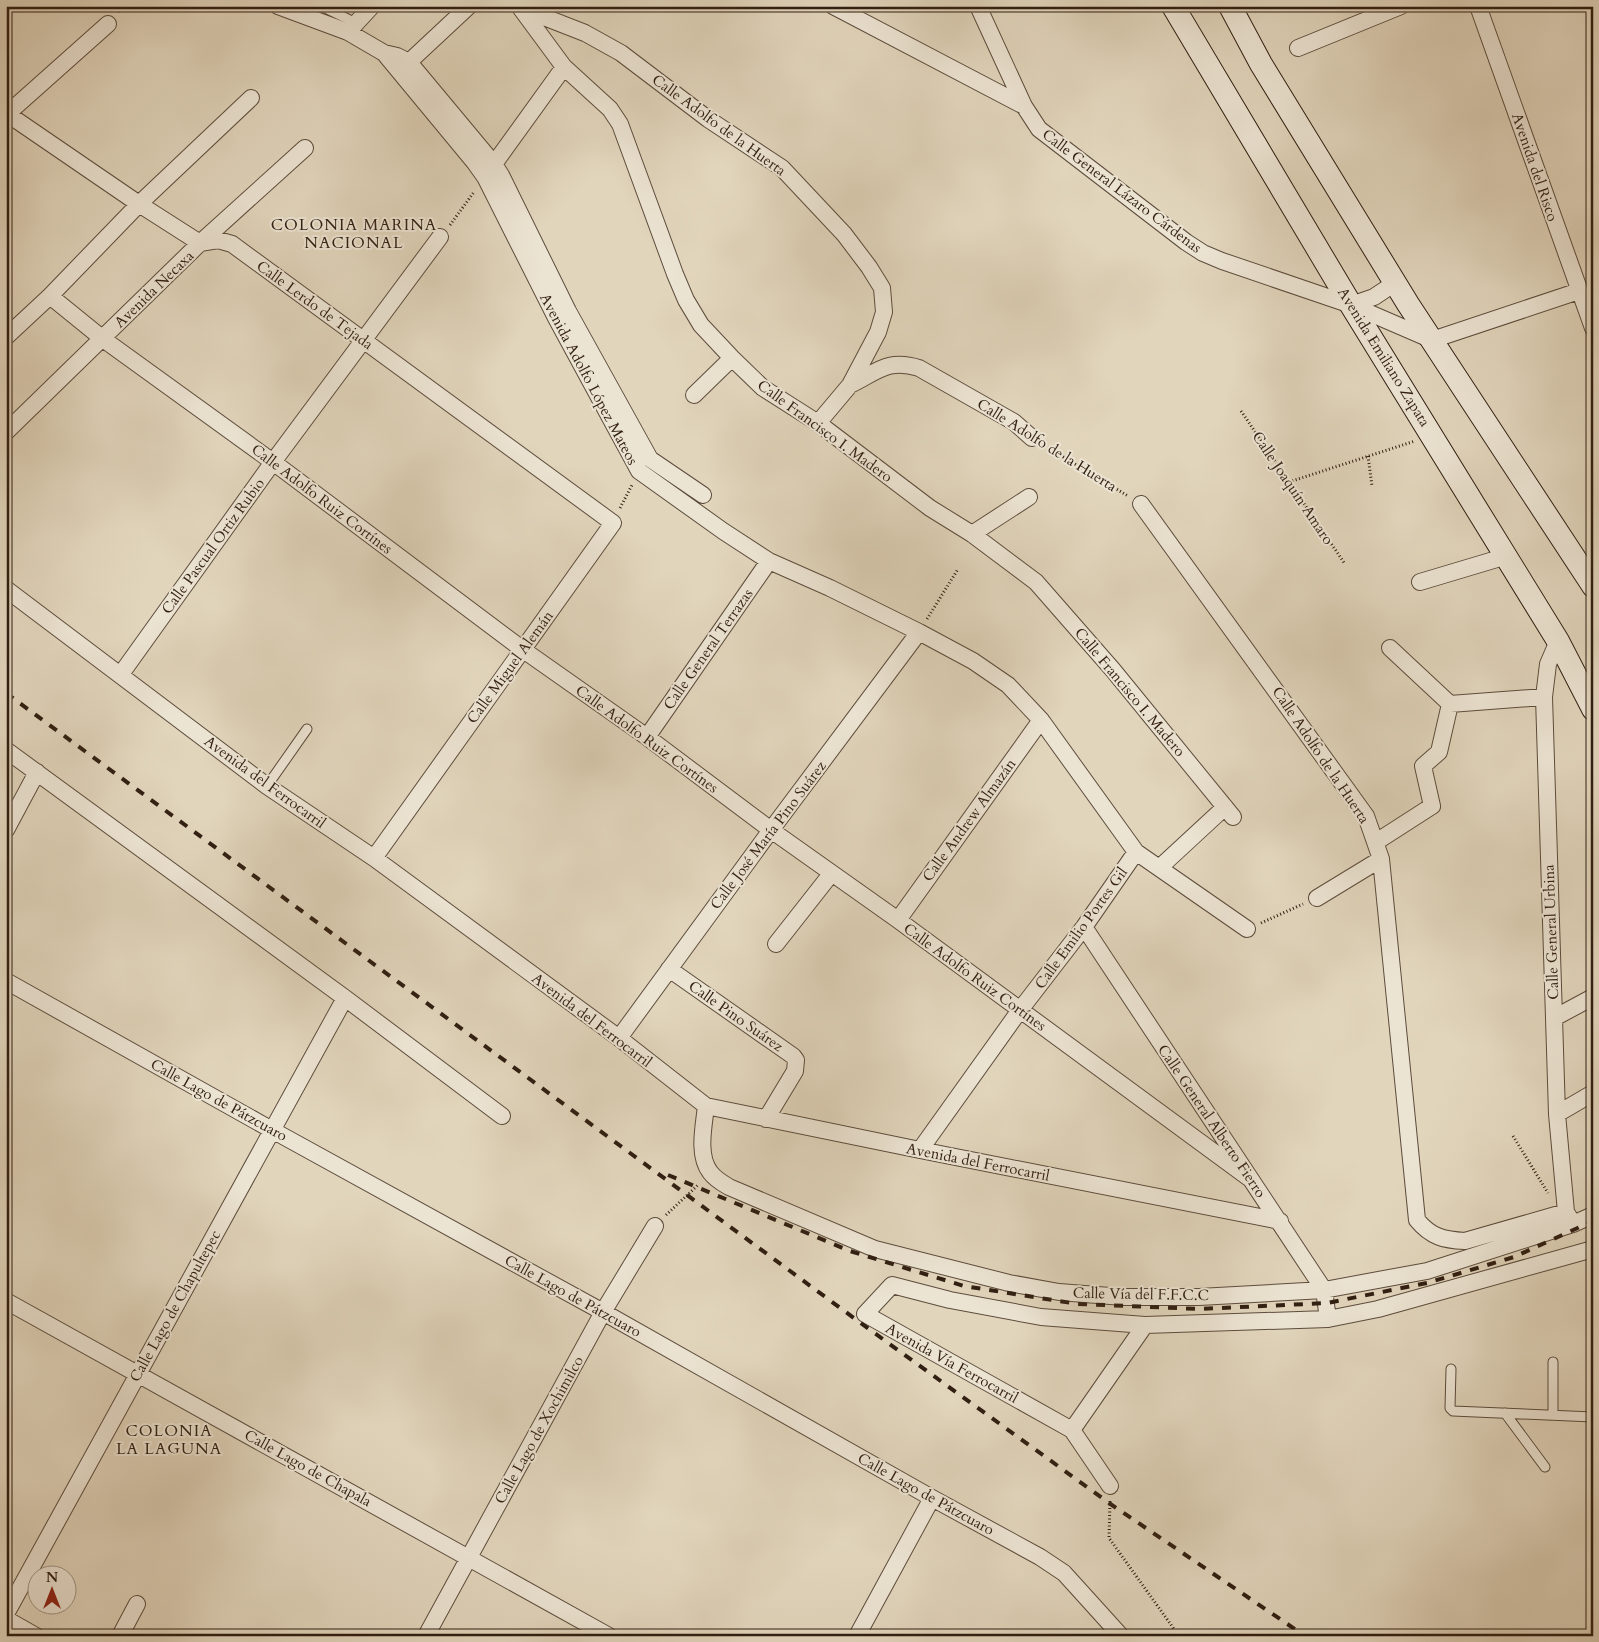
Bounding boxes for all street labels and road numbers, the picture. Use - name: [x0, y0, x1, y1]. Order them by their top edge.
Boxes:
- street label: Calle Adolfo de la Huerta: [648, 70, 790, 181]
- street label: Avenida del Risco: [1507, 110, 1563, 224]
- street label: Calle General Lázaro Cárdenas: [1038, 124, 1206, 258]
- street label: Avenida Necaxa: [110, 246, 198, 332]
- street label: Calle Lerdo de Tejada: [253, 256, 378, 354]
- street label: Avenida Emiliano Zapata: [1333, 284, 1435, 431]
- street label: Avenida Adolfo López Mateos: [535, 290, 643, 468]
- street label: Calle Francisco I. Madero: [753, 375, 897, 487]
- street label: Calle Adolfo de la Huerta: [973, 394, 1121, 496]
- street label: Calle Joaquín Amaro: [1248, 427, 1338, 549]
- street label: Calle Adolfo Ruiz Cortínes: [247, 439, 397, 559]
- street label: Calle Pascual Ortiz Rubio: [157, 474, 269, 618]
- street label: Calle General Terrazas: [659, 584, 757, 714]
- street label: Calle Miguel Alemán: [462, 606, 558, 728]
- street label: Calle Francisco I. Madero: [1070, 623, 1190, 761]
- street label: Calle Adolfo Ruiz Cortínes: [572, 680, 722, 798]
- street label: Calle Adolfo de la Huerta: [1268, 683, 1375, 828]
- street label: Avenida del Ferrocarril: [200, 731, 330, 833]
- street label: Calle Andrew Almazán: [918, 754, 1021, 885]
- street label: Calle José María Pino Suárez: [705, 756, 831, 913]
- street label: Calle Emilio Portes Gil: [1030, 863, 1132, 993]
- street label: Calle General Urbina: [1539, 864, 1563, 1000]
- street label: Calle Adolfo Ruiz Cortínes: [900, 918, 1050, 1036]
- street label: Avenida del Ferrocarril: [528, 968, 656, 1072]
- street label: Calle Pino Suárez: [685, 976, 788, 1056]
- street label: Calle General Alberto Fierro: [1153, 1041, 1271, 1201]
- street label: Calle Lago de Pátzcuaro: [147, 1054, 291, 1146]
- street label: Avenida del Ferrocarril: [905, 1138, 1052, 1186]
- street label: Calle Lago de Chapultepec: [125, 1226, 225, 1386]
- street label: Calle Lago de Pátzcuaro: [501, 1250, 645, 1342]
- street label: Calle Vía del F.F.C.C: [1073, 1283, 1209, 1305]
- street label: Avenida Vía Ferrocarril: [882, 1318, 1022, 1408]
- street label: Calle Lago de Xochimilco: [490, 1352, 588, 1508]
- street label: Calle Lago de Chapala: [241, 1425, 376, 1511]
- street label: Calle Lago de Pátzcuaro: [854, 1448, 998, 1540]

